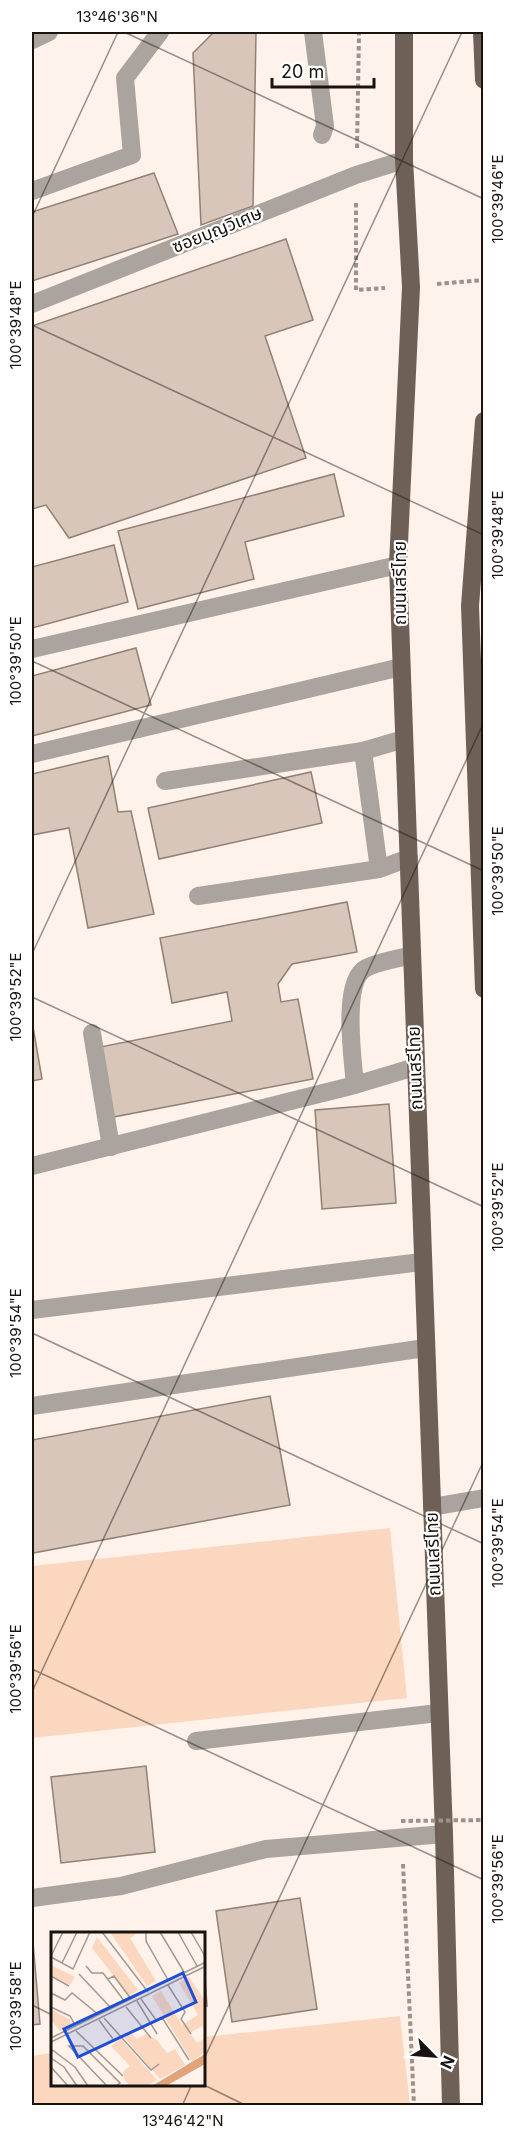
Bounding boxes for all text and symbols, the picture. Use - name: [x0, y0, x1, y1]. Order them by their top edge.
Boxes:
- text: 13°46'36"N: [76, 7, 158, 26]
- scale bar: [272, 51, 374, 89]
- text: 20 m: [281, 61, 324, 82]
- text: 100°39'46"E: [488, 155, 507, 243]
- street label: ซอยบุญวิเศษ: [169, 202, 265, 258]
- text: 100°39'48"E: [6, 281, 25, 369]
- text: 100°39'48"E: [488, 491, 507, 579]
- street label: ถนนเสรีไทย: [389, 541, 410, 625]
- text: 100°39'50"E: [6, 616, 25, 706]
- text: 100°39'50"E: [488, 826, 507, 916]
- text: 100°39'52"E: [6, 952, 25, 1042]
- street label: ถนนเสรีไทย: [403, 1026, 426, 1110]
- text: 100°39'52"E: [488, 1162, 507, 1252]
- text: 100°39'54"E: [6, 1288, 25, 1378]
- text: 100°39'54"E: [488, 1498, 507, 1588]
- street label: ถนนเสรีไทย: [421, 1512, 444, 1596]
- text: 100°39'56"E: [6, 1624, 25, 1714]
- text: 100°39'56"E: [488, 1834, 507, 1924]
- inset map: [51, 1932, 206, 2086]
- text: 100°39'58"E: [6, 1961, 25, 2051]
- north arrow: [404, 2026, 464, 2086]
- text: N: [436, 2053, 459, 2072]
- text: 13°46'42"N: [143, 2111, 223, 2130]

